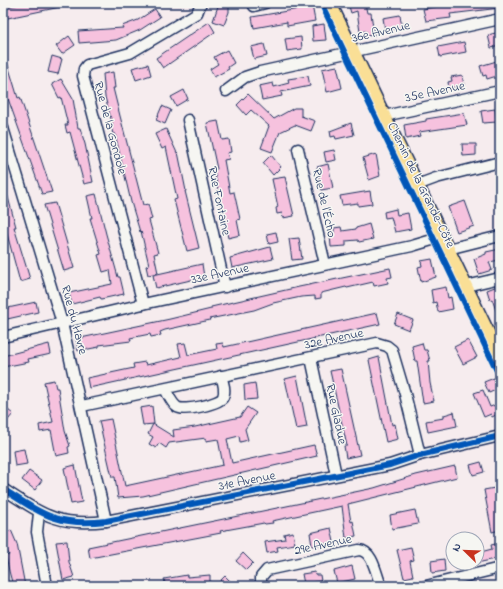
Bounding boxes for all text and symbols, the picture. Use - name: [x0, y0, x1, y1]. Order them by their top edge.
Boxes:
- street label: 36e Avenue: [350, 16, 412, 48]
- street label: 35e Avenue: [403, 76, 467, 108]
- street label: Rue de la Gondole: [88, 79, 132, 177]
- street label: Chemin de la Grande-Côte: [382, 119, 460, 251]
- street label: Rue Fontaine: [202, 165, 236, 237]
- street label: Rue de l'Écho: [307, 167, 341, 240]
- street label: 33e Avenue: [189, 259, 251, 289]
- street label: Rue du Havre: [56, 283, 92, 357]
- street label: 32e Avenue: [303, 323, 365, 355]
- street label: Rue Gladue: [320, 382, 352, 446]
- street label: 31e Avenue: [217, 466, 277, 496]
- street label: 29e Avenue: [292, 530, 354, 560]
- north arrow: [445, 531, 485, 571]
- text: N: [448, 541, 466, 554]

